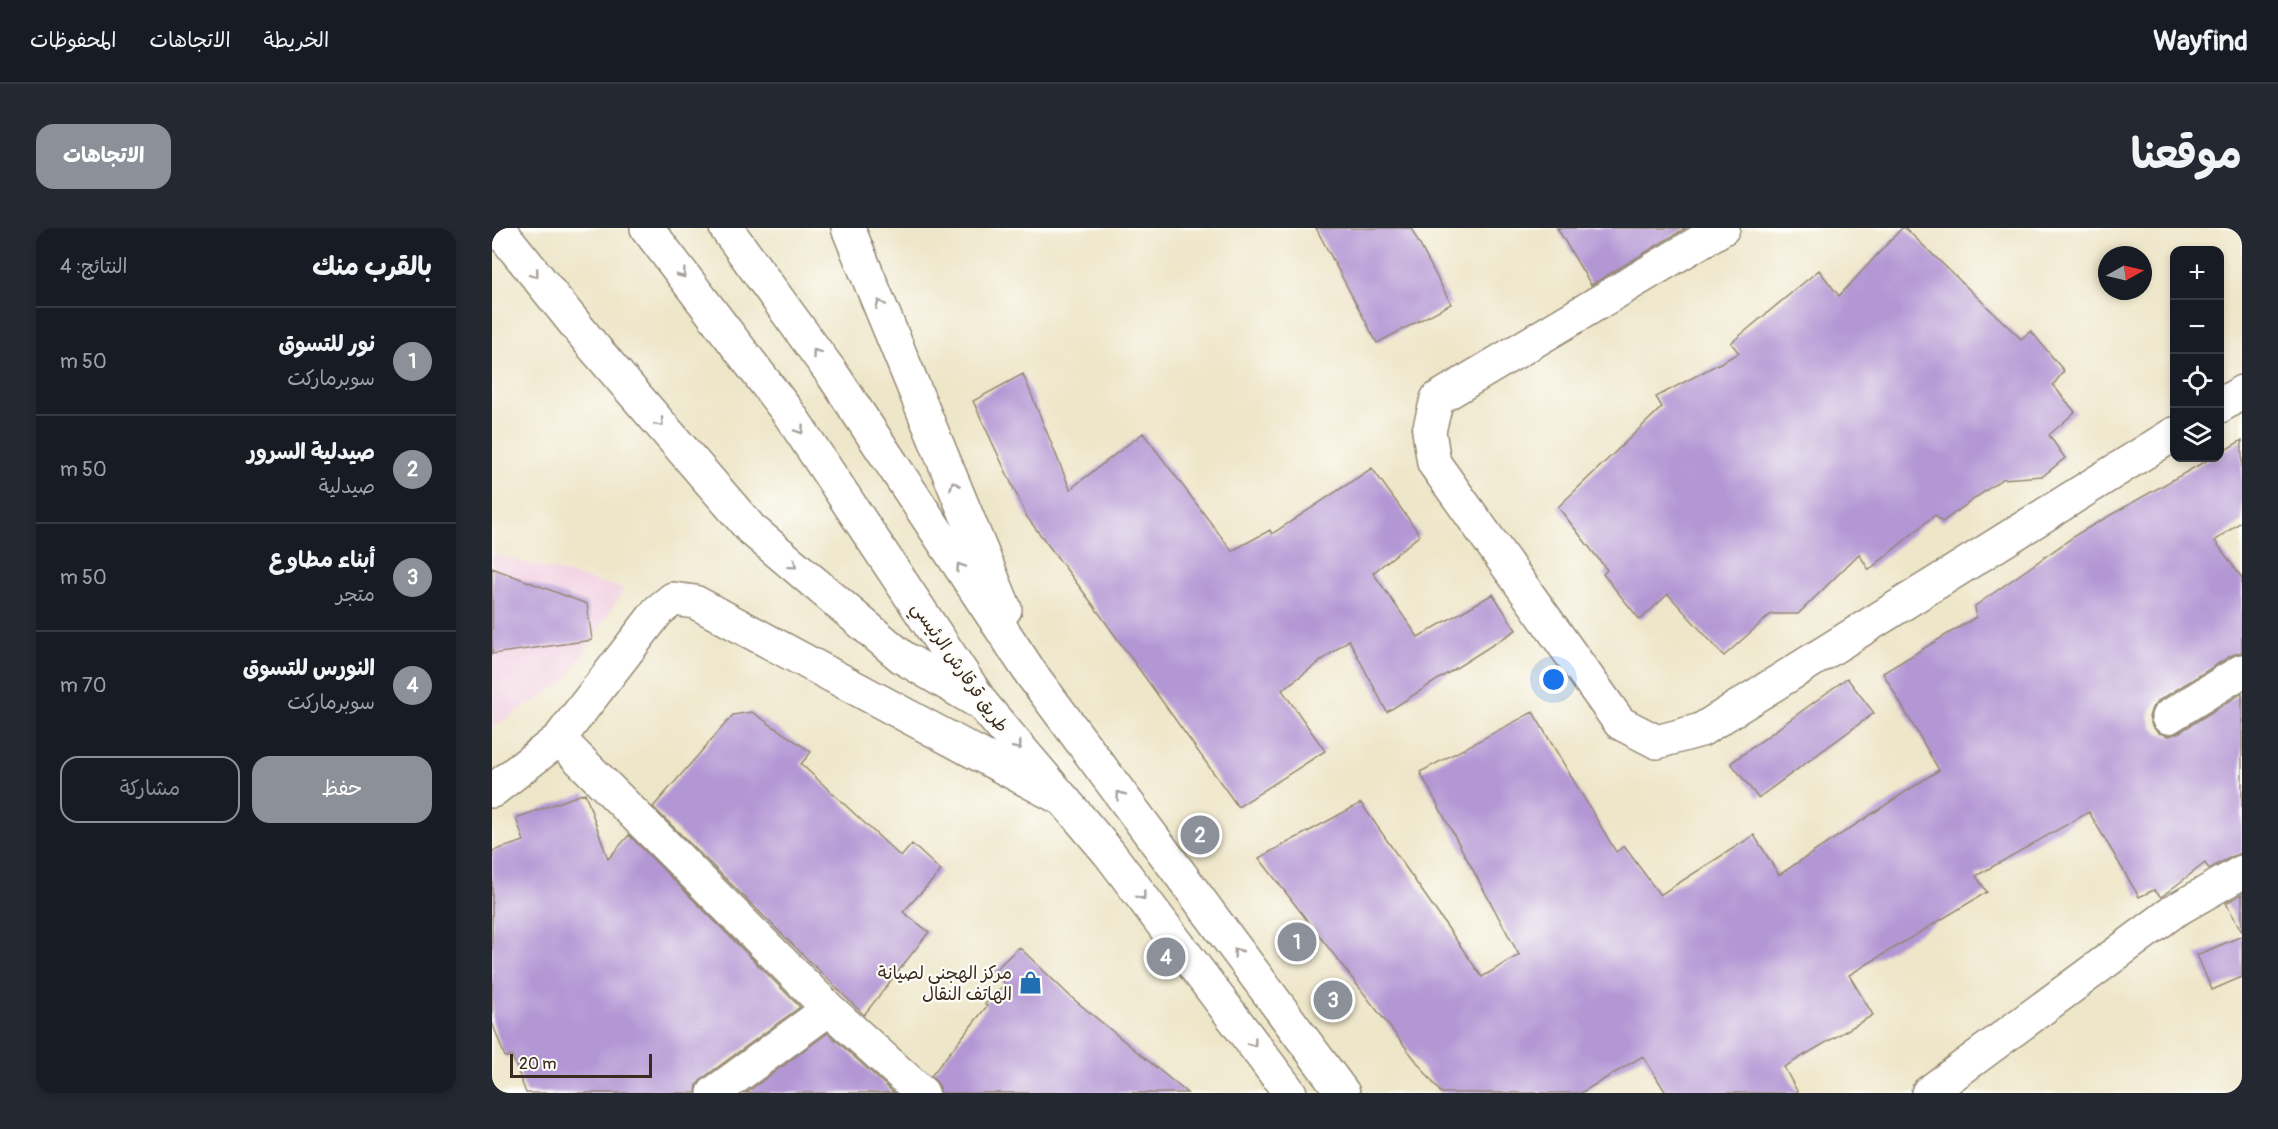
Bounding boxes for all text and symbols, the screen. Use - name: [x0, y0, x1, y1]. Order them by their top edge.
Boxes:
- text: Wayfind: [2153, 24, 2248, 59]
- text: المحفوظات: [30, 27, 116, 54]
- text: الاتجاهات: [149, 27, 231, 54]
- text: الخريطة: [264, 27, 329, 54]
- button: الاتجاهات: [36, 124, 171, 189]
- text: موقعنا: [2131, 129, 2242, 181]
- north arrow: [2098, 246, 2152, 300]
- map controls: [2170, 246, 2224, 462]
- button: +: [2170, 246, 2224, 300]
- text: بالقرب منك: [312, 251, 432, 283]
- text: النتائج: 4: [60, 254, 127, 279]
- one-way arrow: [527, 267, 538, 278]
- one-way arrow: [675, 268, 686, 279]
- one-way arrow: [875, 300, 887, 311]
- button: −: [2170, 300, 2224, 354]
- text: نور للتسوق: [279, 330, 375, 358]
- one-way arrow: [812, 348, 823, 359]
- text: 50 m: [60, 349, 107, 374]
- text: 1: [409, 349, 416, 374]
- button: locate: [2170, 354, 2224, 408]
- text: سوبرماركت: [287, 366, 375, 391]
- button: layers: [2170, 408, 2224, 462]
- one-way arrow: [653, 416, 664, 427]
- one-way arrow: [793, 423, 804, 434]
- text: صيدلية السرور: [247, 438, 375, 466]
- text: 50 m: [60, 457, 107, 482]
- text: 2: [407, 457, 418, 482]
- text: صيدلية: [319, 474, 375, 499]
- one-way arrow: [949, 480, 961, 491]
- text: أبناء مطاوع: [269, 546, 375, 574]
- one-way arrow: [786, 558, 797, 569]
- one-way arrow: [956, 563, 967, 574]
- text: 50 m: [60, 565, 107, 590]
- text: 3: [407, 565, 418, 590]
- text: متجر: [336, 582, 375, 607]
- street label: طريق قرقارش الرئيسي: [903, 598, 1013, 739]
- text: النورس للتسوق: [243, 654, 375, 682]
- your location: [1539, 665, 1568, 694]
- text: 70 m: [60, 673, 106, 698]
- text: 4: [407, 673, 418, 698]
- text: سوبرماركت: [287, 690, 375, 715]
- one-way arrow: [1010, 739, 1021, 750]
- button: مشاركة: [60, 756, 240, 823]
- button: حفظ: [252, 756, 432, 823]
- one-way arrow: [1116, 791, 1127, 802]
- pin: 2: [1180, 812, 1220, 858]
- one-way arrow: [1134, 890, 1145, 901]
- pin: 1: [1278, 920, 1316, 964]
- pin: 4: [1146, 934, 1186, 980]
- one-way arrow: [1233, 947, 1244, 958]
- place label: مركز الهجني لصيانة الهاتف النقال: [878, 962, 1012, 1006]
- shop icon: مركز الهجني لصيانة الهاتف النقال: [1017, 970, 1043, 996]
- pin: 3: [1314, 978, 1352, 1022]
- one-way arrow: [1246, 1037, 1257, 1048]
- scale bar: [510, 1051, 652, 1078]
- text: 20 m: [519, 1054, 557, 1074]

